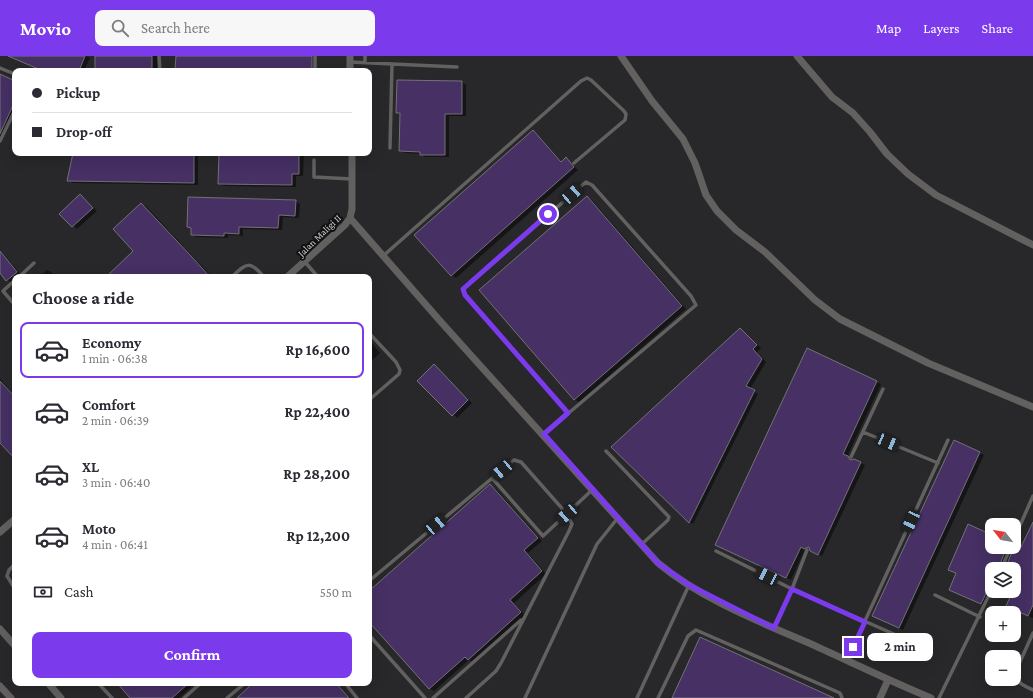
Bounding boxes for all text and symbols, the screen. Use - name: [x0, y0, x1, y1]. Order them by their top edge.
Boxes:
- search box: [95, 10, 375, 46]
- icon: search: [109, 17, 131, 39]
- text: Movio: [20, 18, 71, 39]
- text: Search here: [141, 20, 210, 36]
- text: Map: [876, 20, 901, 36]
- text: Layers: [923, 20, 960, 36]
- text: Share: [982, 20, 1013, 36]
- text: Pickup: [56, 85, 100, 101]
- text: Drop-off: [56, 124, 112, 140]
- car: [559, 182, 585, 206]
- route start: [539, 205, 557, 223]
- street label: Jalan Maligi II: [295, 212, 343, 259]
- text: Choose a ride: [32, 288, 134, 308]
- icon: car: [34, 332, 70, 368]
- text: Economy: [82, 335, 141, 351]
- text: Rp 16,600: [286, 342, 350, 358]
- text: 1 min · 06:38: [82, 351, 148, 366]
- icon: car: [34, 394, 70, 430]
- text: Comfort: [82, 397, 136, 413]
- text: Rp 22,400: [284, 404, 350, 420]
- text: 2 min · 06:39: [82, 413, 149, 428]
- car: [875, 432, 901, 452]
- icon: car: [34, 456, 70, 492]
- car: [489, 458, 515, 482]
- text: XL: [82, 459, 99, 475]
- text: Rp 28,200: [283, 466, 350, 482]
- text: 3 min · 06:40: [82, 475, 150, 490]
- car: [554, 502, 580, 526]
- car: [900, 508, 922, 534]
- car: [423, 513, 449, 537]
- icon: car: [34, 518, 70, 554]
- north arrow: [985, 518, 1021, 554]
- map controls: [985, 518, 1021, 686]
- text: Moto: [82, 521, 116, 537]
- text: Rp 12,200: [286, 528, 350, 544]
- text: 4 min · 06:41: [82, 537, 148, 552]
- button: layers: [985, 562, 1021, 598]
- car: [754, 565, 780, 587]
- icon: cash: [32, 581, 54, 603]
- text: Cash: [64, 584, 94, 600]
- text: 550 m: [320, 585, 352, 600]
- button: +: [985, 606, 1021, 642]
- button: Confirm: [32, 632, 352, 678]
- callout: 2 min: [867, 633, 933, 661]
- route end: [844, 638, 862, 656]
- text: 2 min: [884, 639, 916, 654]
- button: −: [985, 650, 1021, 686]

